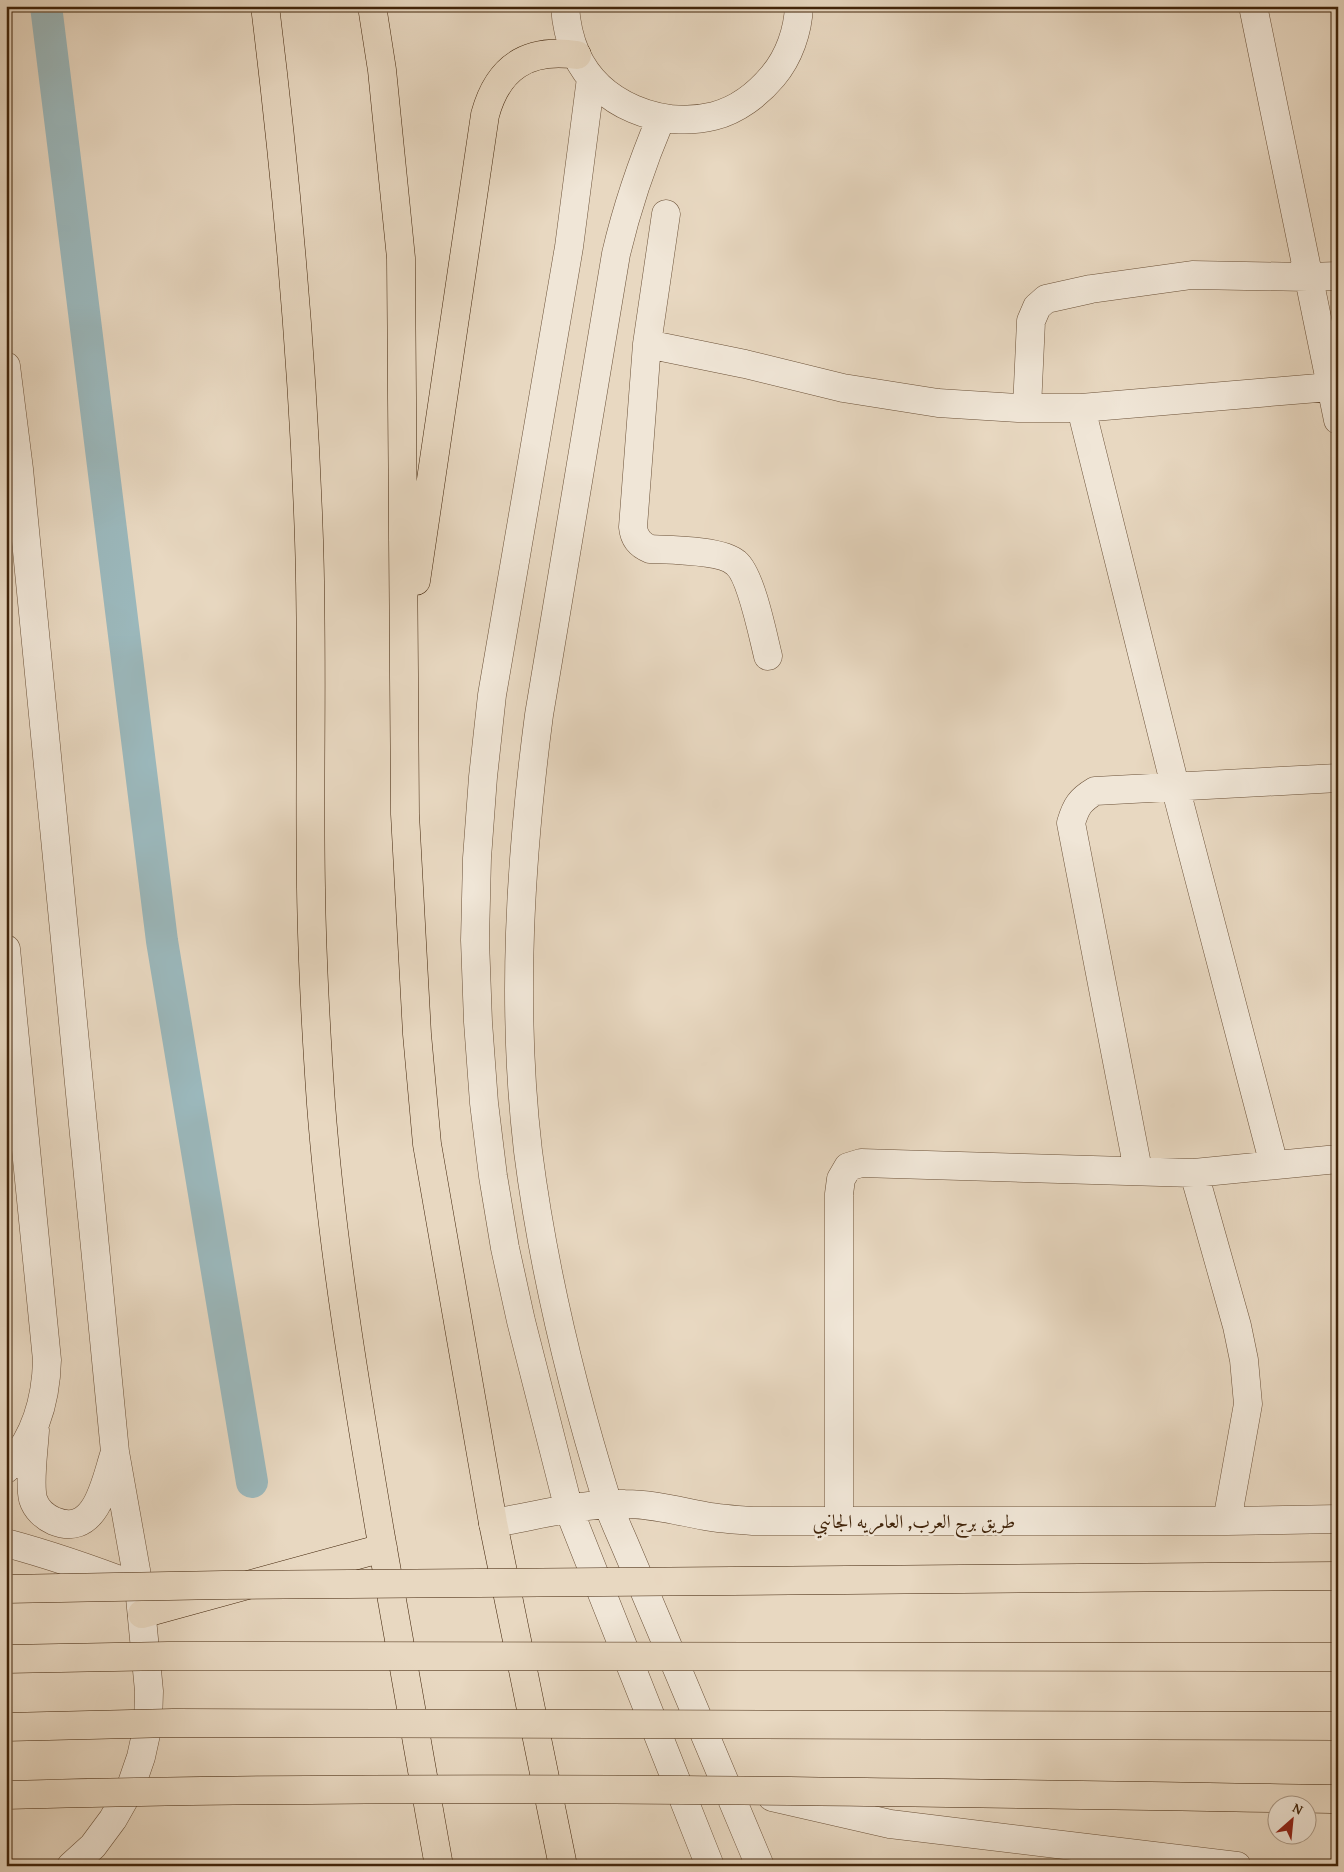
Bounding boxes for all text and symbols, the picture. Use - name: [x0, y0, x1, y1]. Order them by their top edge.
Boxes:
- street label: طريق برج العرب, العامريه الجانبي: [813, 1507, 1015, 1539]
- north arrow: [1266, 1794, 1316, 1844]
- text: N: [1289, 1797, 1307, 1820]

